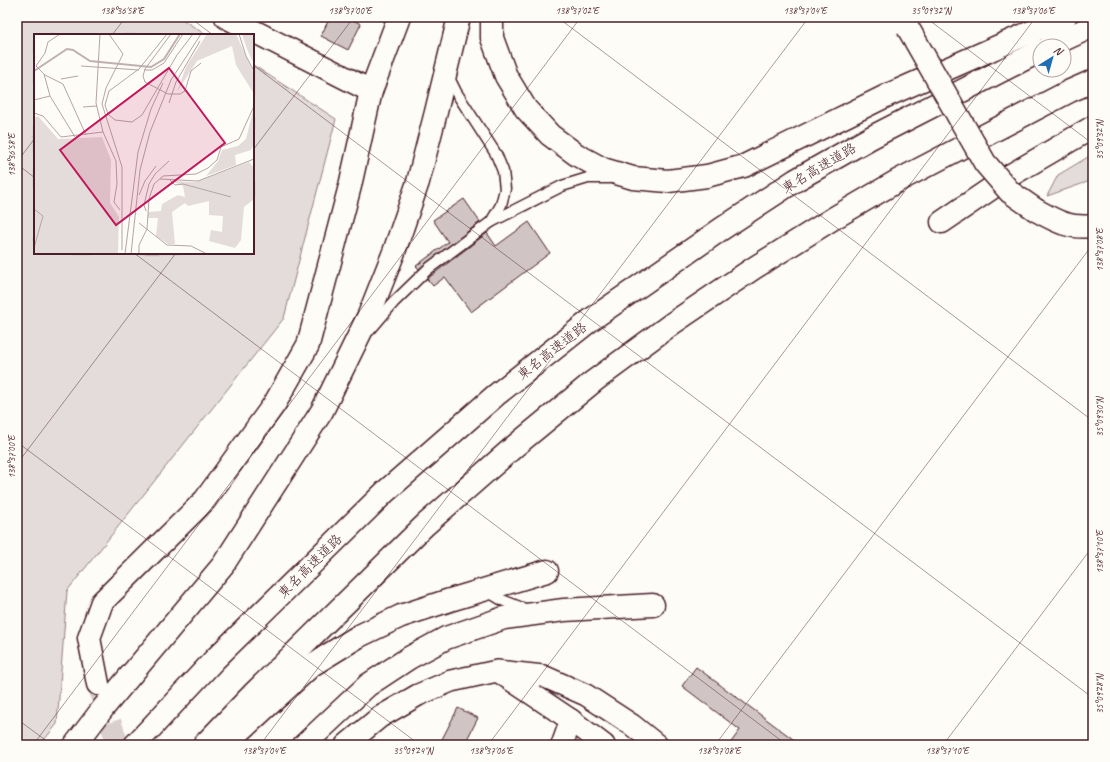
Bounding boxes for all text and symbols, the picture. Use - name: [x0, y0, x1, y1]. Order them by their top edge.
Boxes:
- text: 138°36'58"E: [100, 4, 145, 17]
- text: 138°37'00"E: [328, 4, 373, 17]
- text: 138°37'02"E: [555, 4, 600, 17]
- text: 138°37'04"E: [783, 4, 828, 17]
- text: 35°09'32"N: [911, 4, 953, 17]
- text: 138°37'06"E: [1011, 4, 1056, 17]
- inset map: [34, 34, 254, 254]
- north arrow: [1032, 38, 1072, 78]
- text: N: [1051, 42, 1067, 59]
- text: 35°09'32"N: [1093, 118, 1106, 160]
- text: 138°36'58"E: [5, 132, 18, 177]
- street label: 東名高速道路: [779, 139, 859, 197]
- text: 138°37'08"E: [1093, 227, 1106, 272]
- street label: 東名高速道路: [514, 318, 590, 384]
- text: 35°09'30"N: [1093, 395, 1106, 437]
- text: 138°37'00"E: [5, 434, 18, 479]
- text: 138°37'10"E: [1093, 529, 1106, 574]
- street label: 東名高速道路: [274, 530, 346, 602]
- text: 35°09'28"N: [1093, 672, 1106, 714]
- text: 138°37'04"E: [242, 744, 287, 757]
- text: 35°09'24"N: [393, 744, 435, 757]
- text: 138°37'06"E: [469, 744, 514, 757]
- text: 138°37'08"E: [697, 744, 742, 757]
- text: 138°37'10"E: [925, 744, 970, 757]

